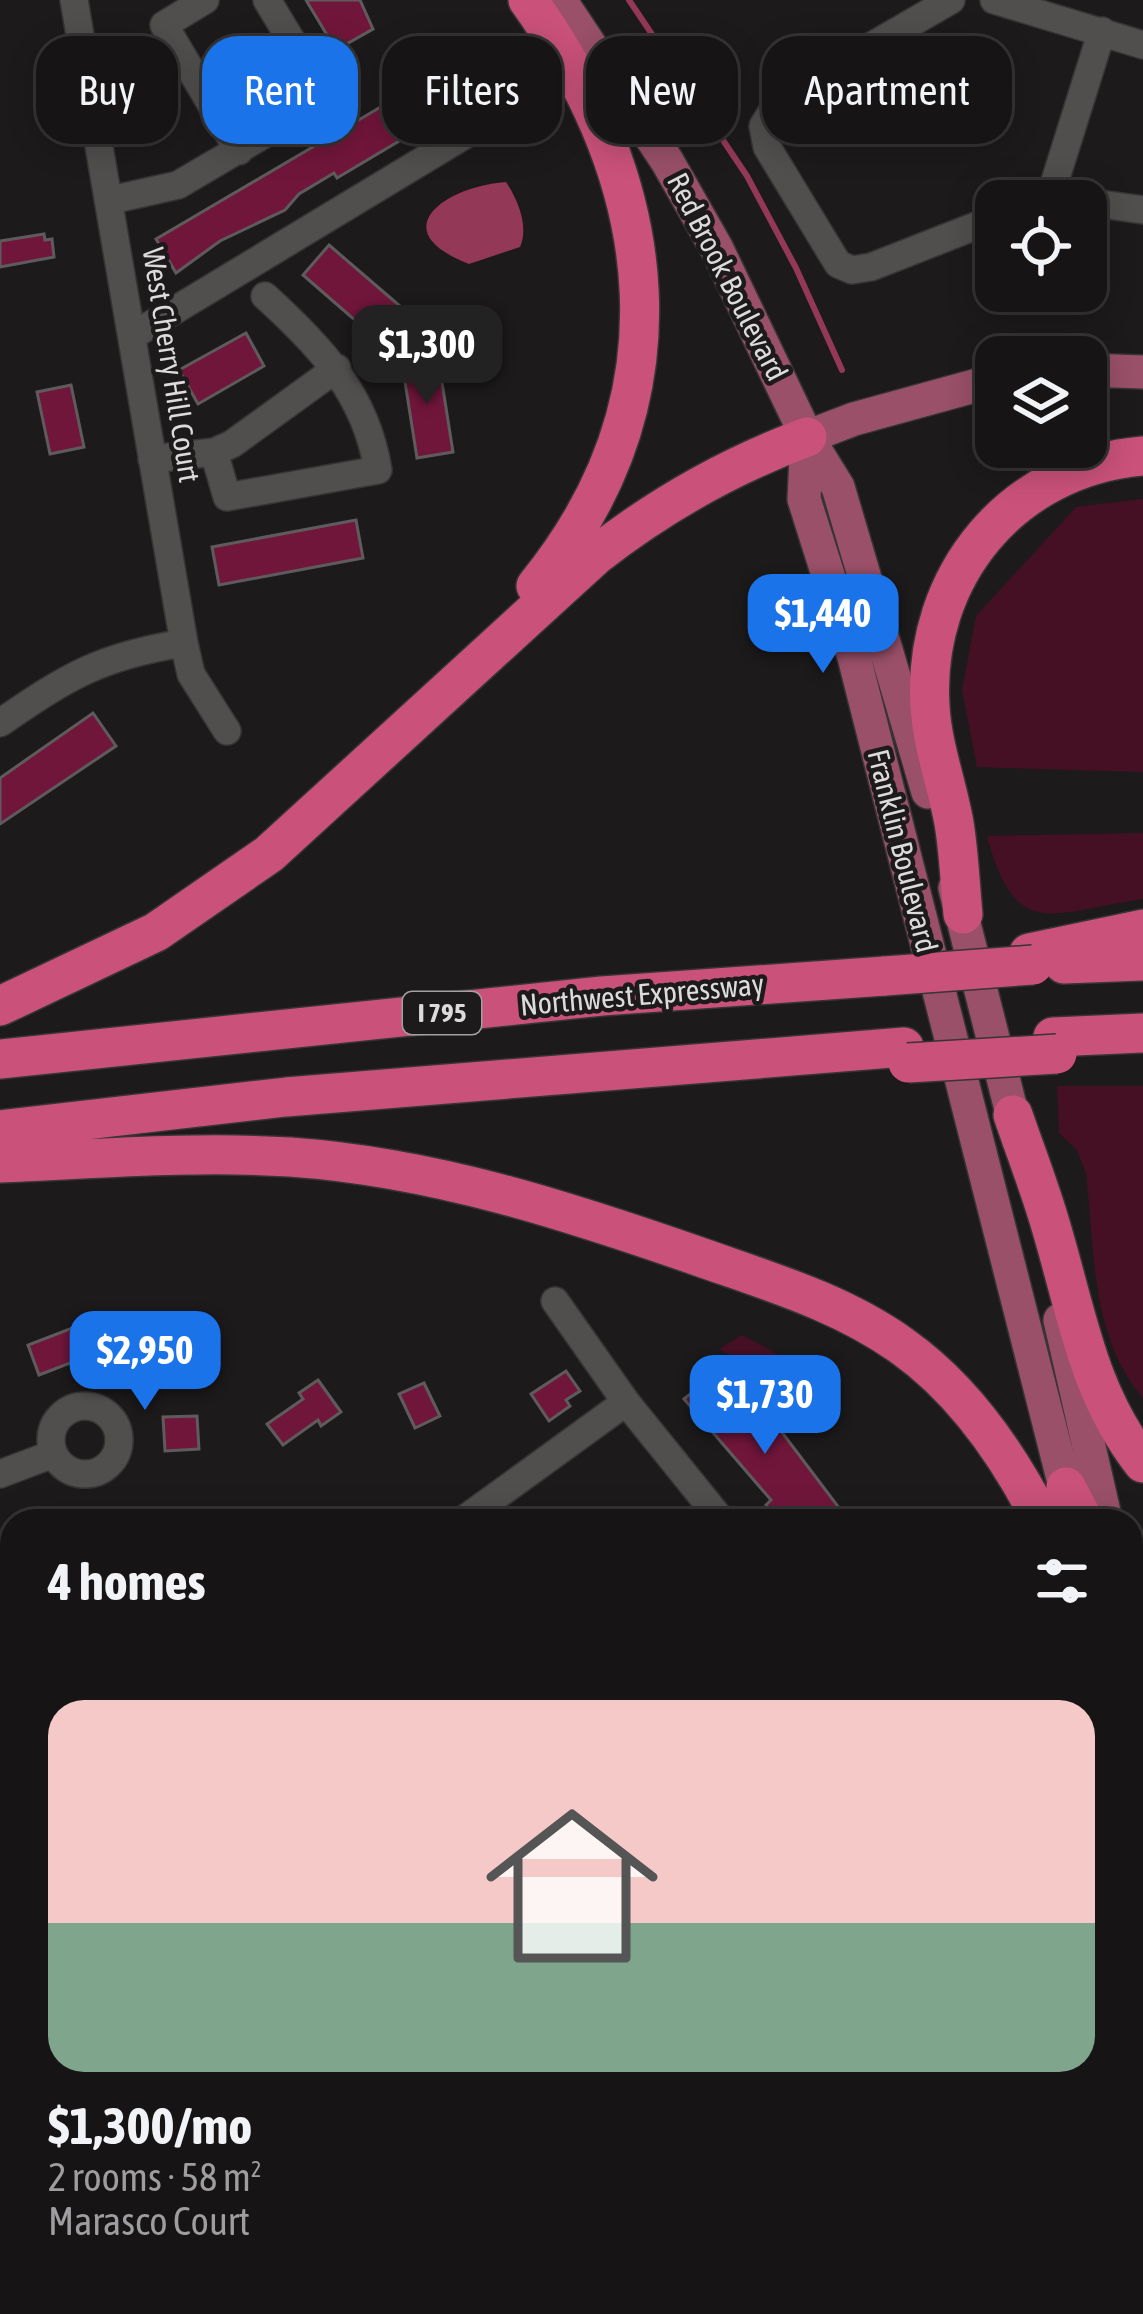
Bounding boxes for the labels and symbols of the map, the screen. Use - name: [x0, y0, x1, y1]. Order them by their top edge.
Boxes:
- street label: Red Brook Boulevard: [661, 167, 795, 386]
- street label: West Cherry Hill Court: [137, 245, 207, 485]
- pin: $1,300: [329, 305, 525, 407]
- pin: $1,440: [725, 574, 921, 676]
- street label: Franklin Boulevard: [861, 746, 945, 956]
- street label: Northwest Expressway: [518, 966, 765, 1022]
- road number: I 795: [403, 992, 481, 1034]
- pin: $2,950: [47, 1311, 243, 1413]
- pin: $1,730: [667, 1355, 863, 1457]

